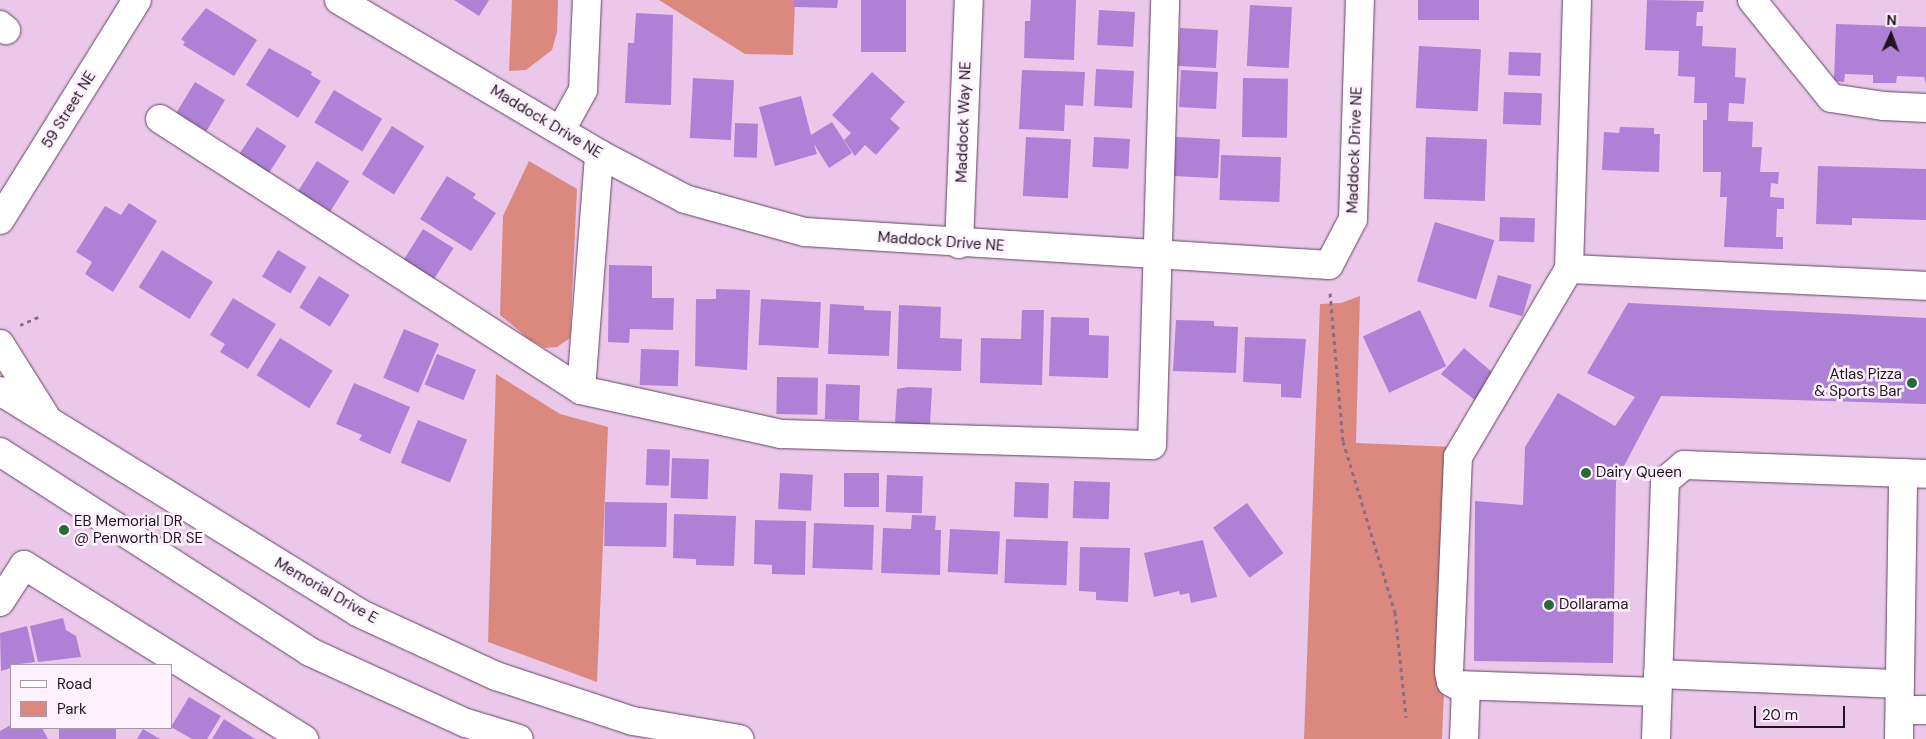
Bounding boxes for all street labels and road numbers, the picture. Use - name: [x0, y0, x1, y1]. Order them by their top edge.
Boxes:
- street label: Maddock Way NE: [953, 61, 975, 183]
- street label: 59 Street NE: [38, 68, 100, 152]
- street label: Maddock Drive NE: [487, 82, 605, 162]
- street label: Maddock Drive NE: [1344, 86, 1366, 214]
- street label: Maddock Drive NE: [877, 229, 1005, 255]
- street label: Memorial Drive E: [271, 554, 381, 628]

